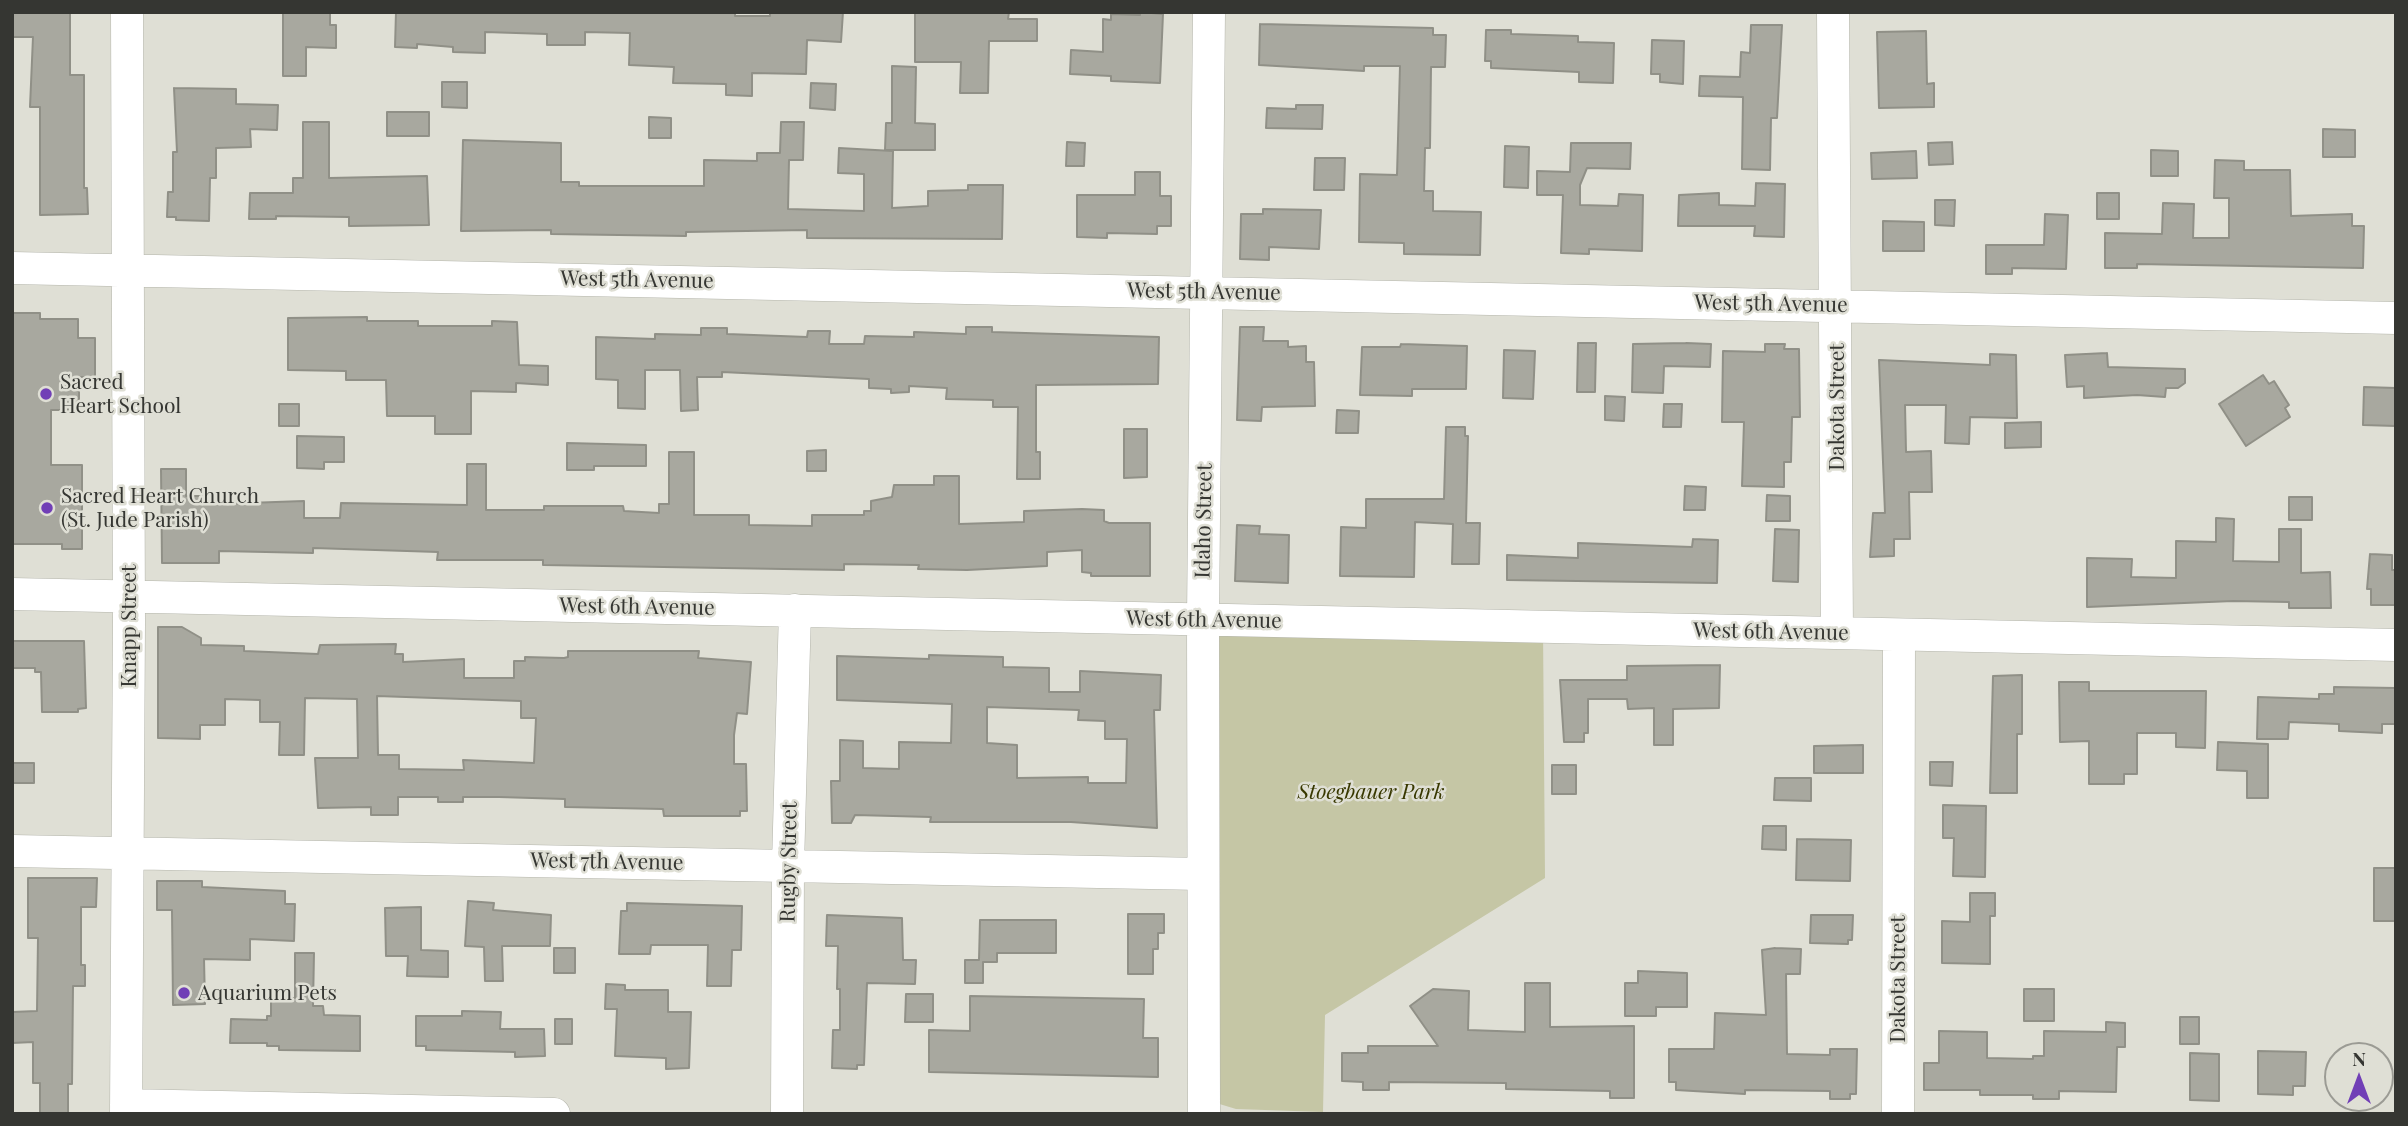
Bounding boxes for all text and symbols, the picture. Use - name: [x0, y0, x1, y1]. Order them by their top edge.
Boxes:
- street label: West 5th Avenue: [560, 266, 714, 294]
- street label: West 5th Avenue: [1127, 278, 1281, 306]
- street label: West 5th Avenue: [1694, 290, 1848, 318]
- street label: Dakota Street: [1824, 343, 1850, 471]
- place label: Sacred Heart School: [60, 369, 181, 419]
- marker: Sacred Heart School: [38, 386, 54, 402]
- street label: Idaho Street: [1190, 463, 1218, 579]
- place label: Sacred Heart Church (St. Jude Parish): [61, 483, 259, 533]
- marker: Sacred Heart Church (St. Jude Parish): [39, 500, 55, 516]
- street label: Knapp Street: [116, 565, 142, 687]
- street label: West 6th Avenue: [559, 593, 715, 621]
- street label: West 6th Avenue: [1126, 606, 1282, 634]
- street label: West 6th Avenue: [1693, 618, 1849, 646]
- park label: Stoegbauer Park: [1297, 779, 1445, 805]
- street label: Rugby Street: [775, 801, 803, 923]
- street label: West 7th Avenue: [530, 848, 684, 876]
- street label: Dakota Street: [1885, 915, 1911, 1043]
- place label: Aquarium Pets: [198, 980, 337, 1006]
- marker: Aquarium Pets: [176, 985, 192, 1001]
- north arrow: [2324, 1042, 2394, 1112]
- text: N: [2352, 1045, 2366, 1071]

